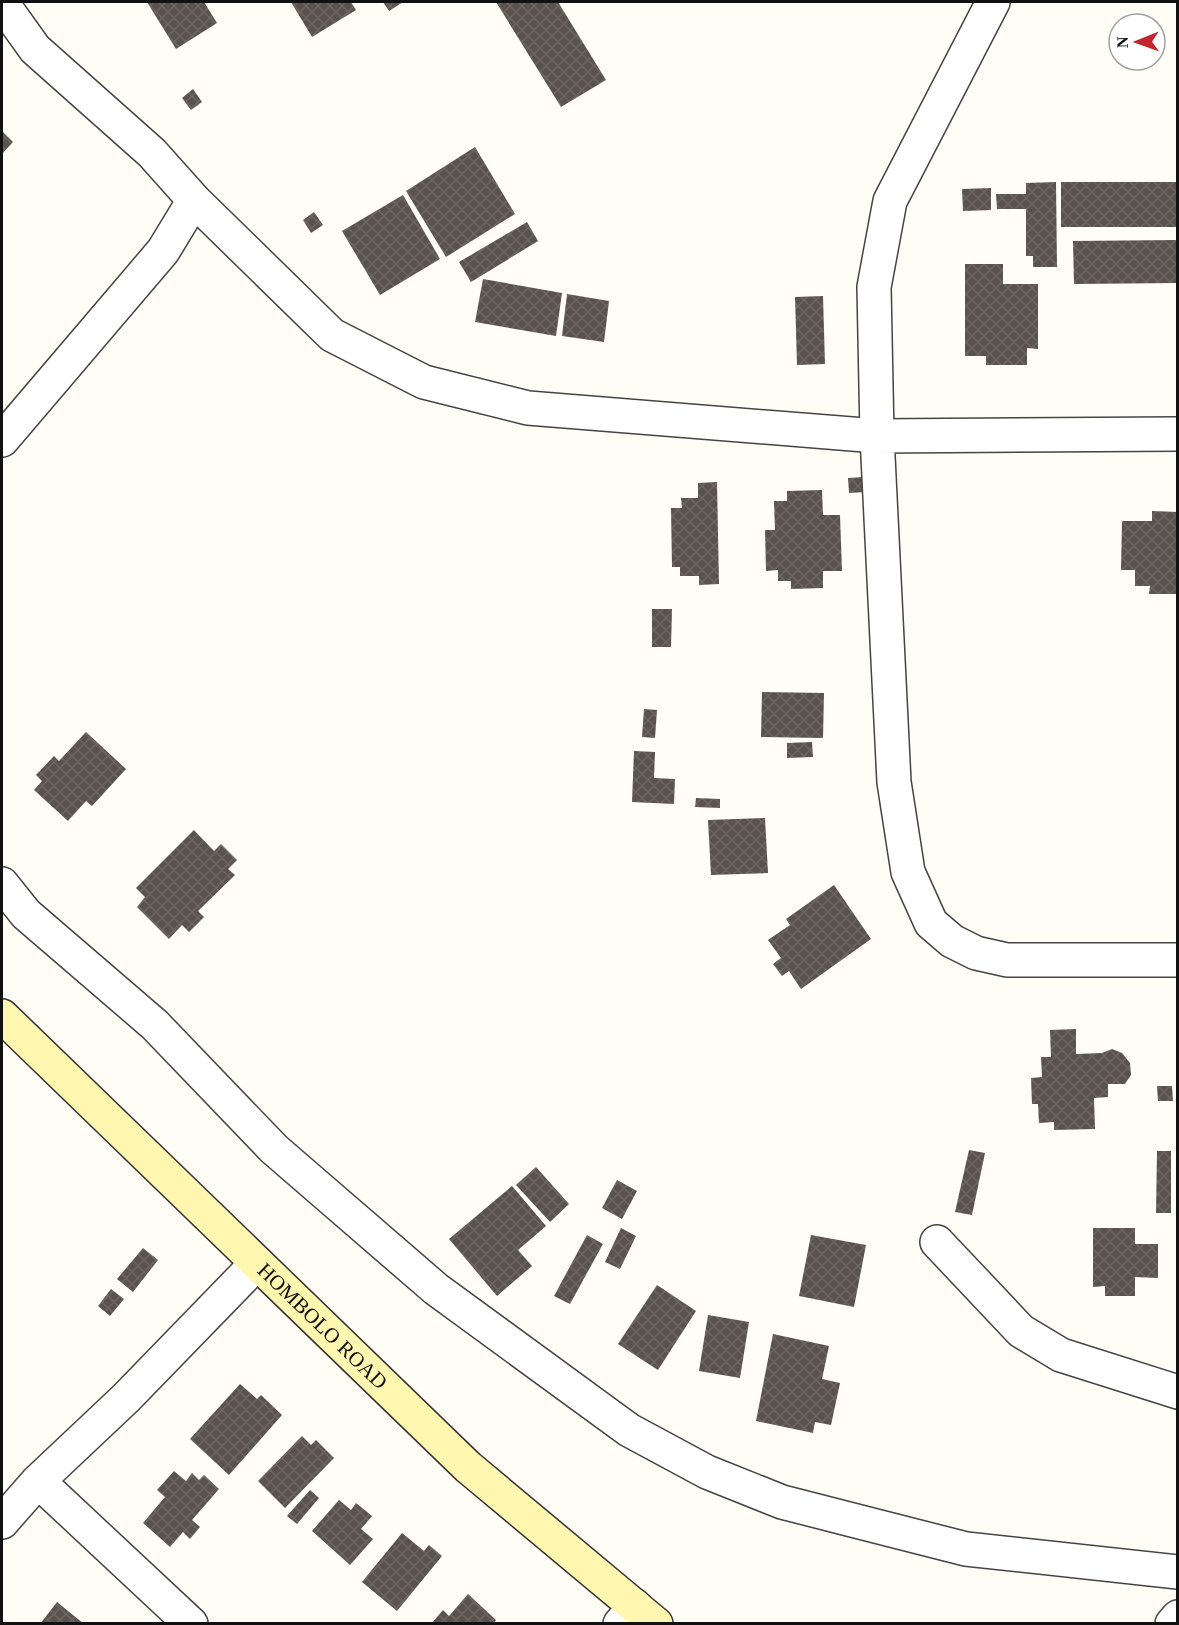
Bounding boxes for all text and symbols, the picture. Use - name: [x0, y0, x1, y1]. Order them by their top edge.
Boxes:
- north arrow: [1107, 12, 1167, 72]
- text: N: [1114, 36, 1131, 48]
- street label: HOMBOLO ROAD: [253, 1258, 392, 1394]

